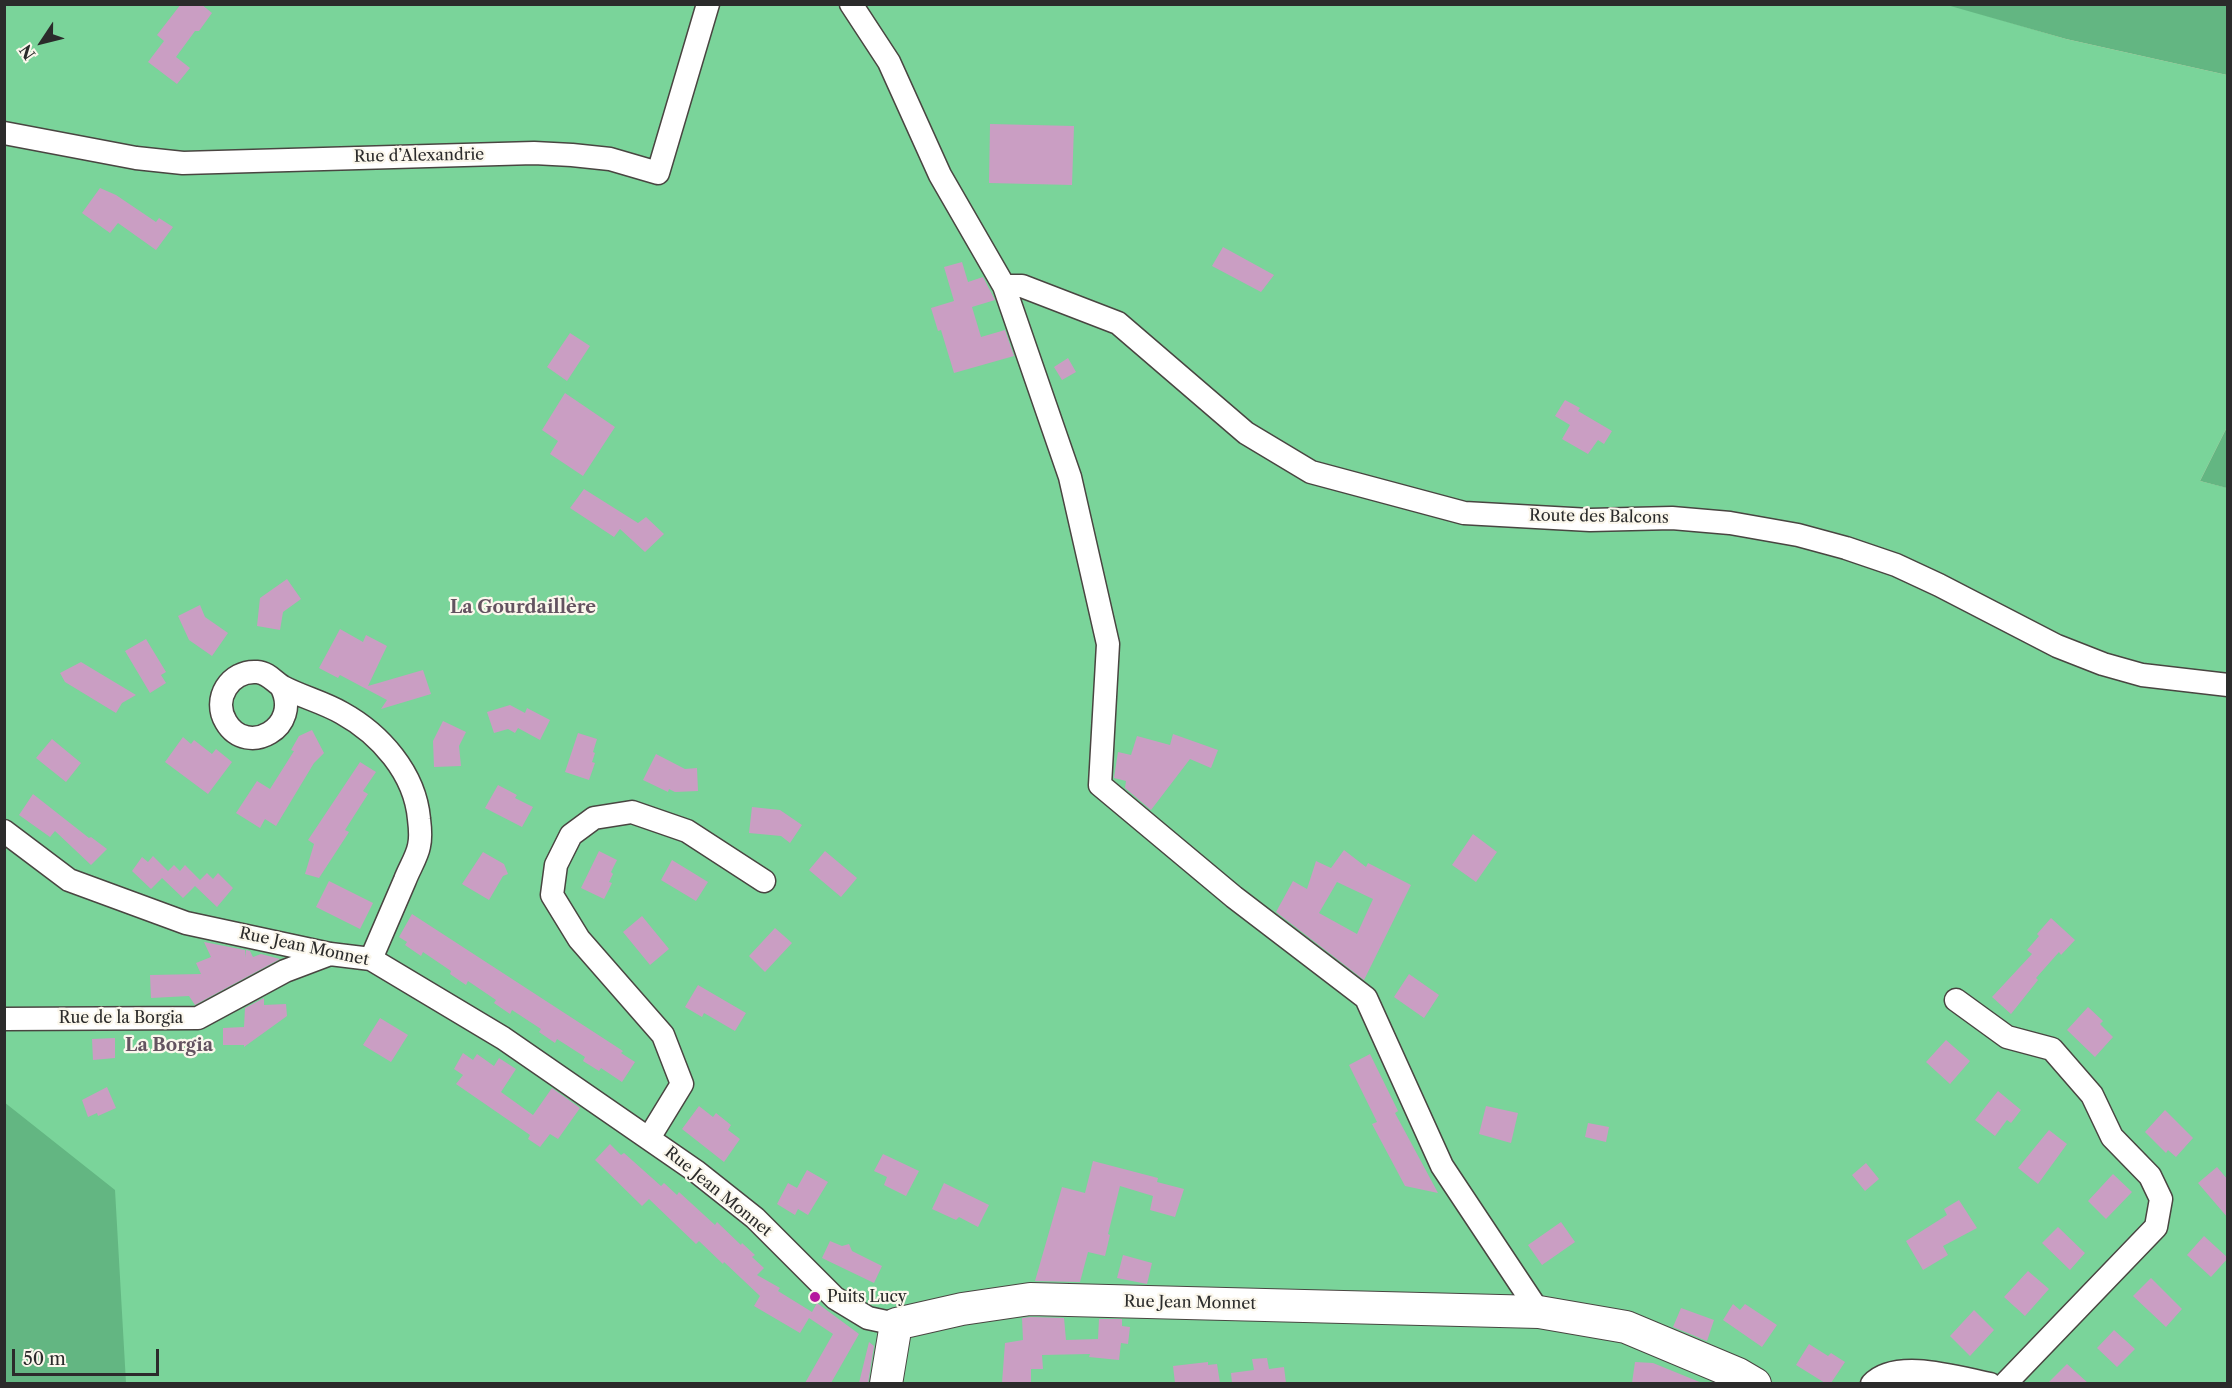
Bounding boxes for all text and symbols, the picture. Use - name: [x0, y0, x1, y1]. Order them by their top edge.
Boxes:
- north arrow: [12, 12, 72, 72]
- text: N: [15, 41, 39, 64]
- street label: Rue d’Alexandrie: [354, 145, 484, 167]
- street label: Route des Balcons: [1529, 506, 1669, 528]
- district label: La Gourdaillère: [450, 597, 596, 619]
- street label: Rue Jean Monnet: [237, 924, 371, 970]
- street label: Rue de la Borgia: [59, 1008, 183, 1028]
- district label: La Borgia: [125, 1035, 213, 1057]
- street label: Rue Jean Monnet: [661, 1143, 775, 1241]
- place label: Puits Lucy: [827, 1287, 907, 1307]
- marker: Puits Lucy: [808, 1290, 822, 1304]
- street label: Rue Jean Monnet: [1124, 1292, 1256, 1314]
- scale bar: [15, 1337, 162, 1375]
- text: 50 m: [23, 1348, 66, 1370]

